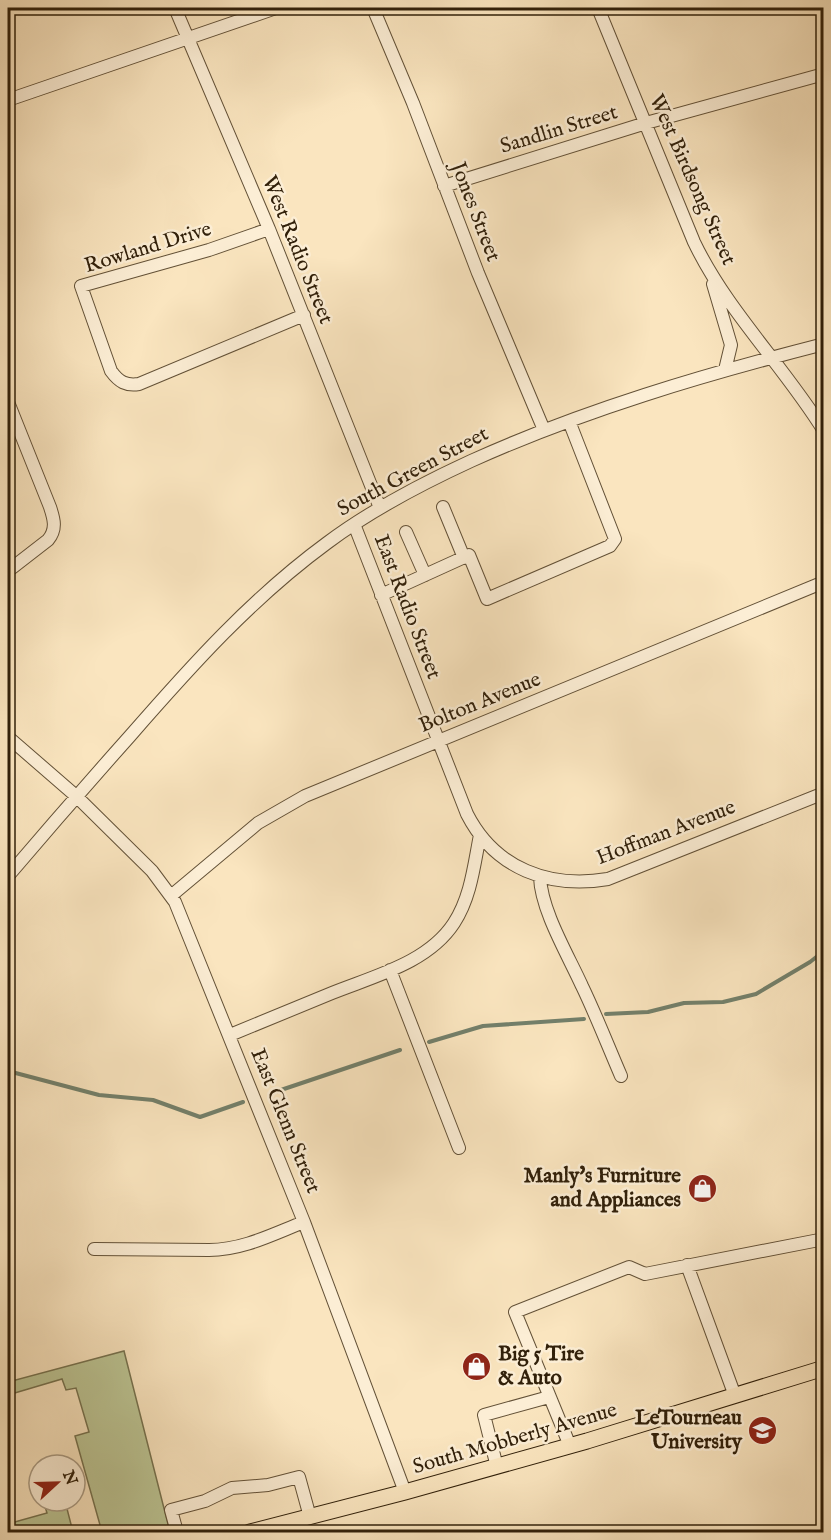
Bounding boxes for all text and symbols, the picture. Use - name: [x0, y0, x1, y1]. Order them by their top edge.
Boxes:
- street label: West Birdsong Street: [642, 90, 742, 270]
- street label: Sandlin Street: [497, 99, 621, 161]
- street label: Jones Street: [443, 157, 506, 265]
- street label: West Radio Street: [255, 172, 339, 328]
- street label: Rowland Drive: [81, 216, 215, 280]
- street label: South Green Street: [333, 421, 493, 523]
- street label: East Radio Street: [367, 531, 447, 683]
- street label: Bolton Avenue: [415, 666, 545, 740]
- street label: Hoffman Avenue: [593, 794, 740, 872]
- street label: East Glenn Street: [244, 1045, 326, 1197]
- place label: Manly's Furniture and Appliances: [524, 1163, 681, 1214]
- shop icon: Manly's Furniture and Appliances: [686, 1172, 718, 1204]
- place label: Big 5 Tire & Auto: [498, 1341, 584, 1392]
- shop icon: Big 5 Tire & Auto: [461, 1350, 493, 1382]
- street label: South Mobberly Avenue: [410, 1397, 621, 1481]
- place label: LeTourneau University: [635, 1405, 743, 1456]
- school or university icon: LeTourneau University: [747, 1414, 779, 1446]
- north arrow: [27, 1453, 87, 1513]
- text: N: [57, 1467, 81, 1488]

